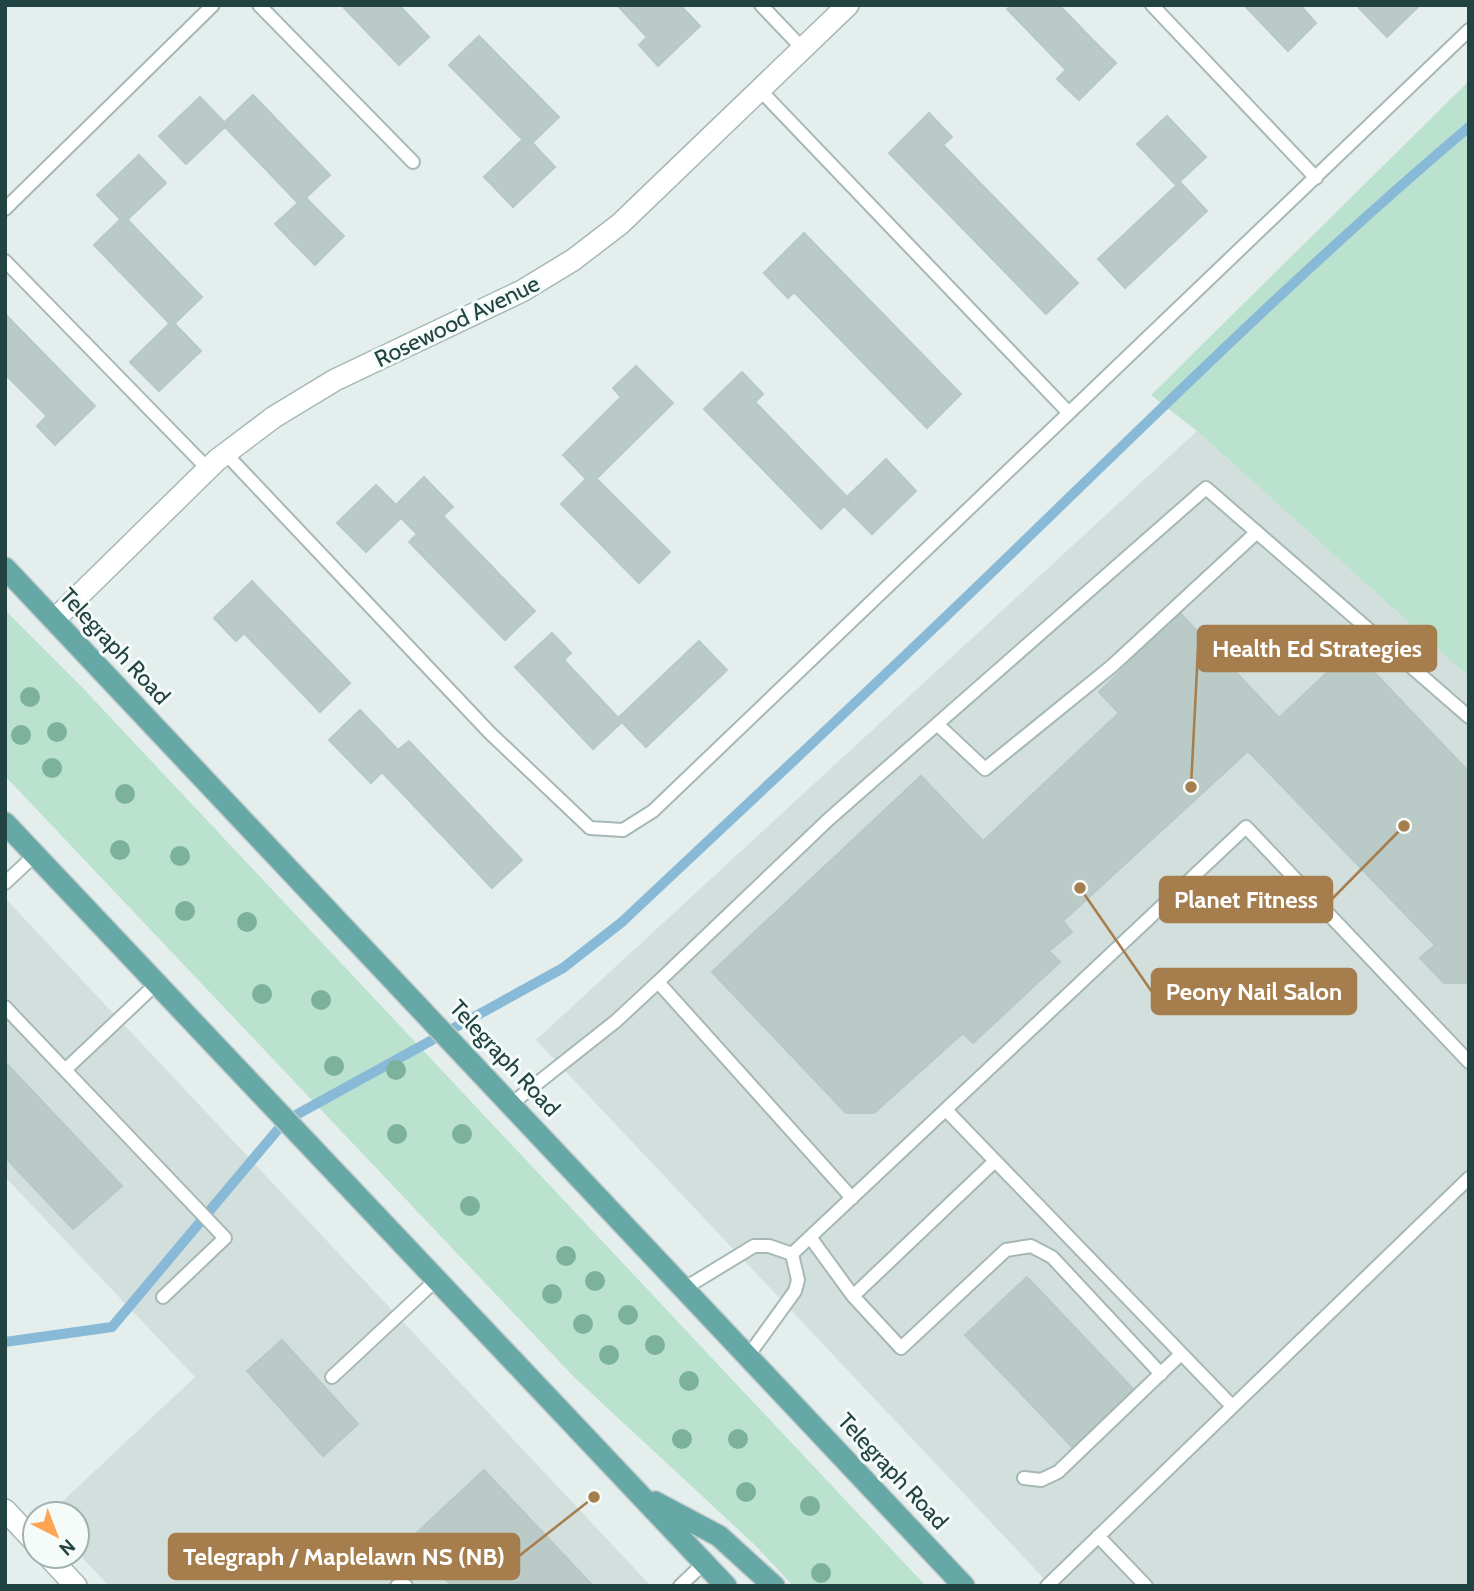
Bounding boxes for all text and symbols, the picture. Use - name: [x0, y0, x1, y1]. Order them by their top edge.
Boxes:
- street label: Rosewood Avenue: [370, 269, 544, 373]
- street label: Telegraph Road: [54, 582, 176, 710]
- callout: Health Ed Strategies: [1198, 626, 1436, 671]
- text: Health Ed Strategies: [1212, 634, 1422, 663]
- callout: Planet Fitness: [1160, 877, 1332, 922]
- text: Planet Fitness: [1174, 885, 1318, 914]
- callout: Peony Nail Salon: [1152, 969, 1356, 1014]
- text: Peony Nail Salon: [1166, 977, 1342, 1006]
- street label: Telegraph Road: [444, 994, 566, 1122]
- street label: Telegraph Road: [832, 1407, 954, 1535]
- north arrow: [21, 1500, 91, 1570]
- text: N: [54, 1534, 80, 1560]
- callout: Telegraph / Maplelawn NS (NB): [169, 1534, 519, 1579]
- text: Telegraph / Maplelawn NS (NB): [183, 1542, 505, 1571]

